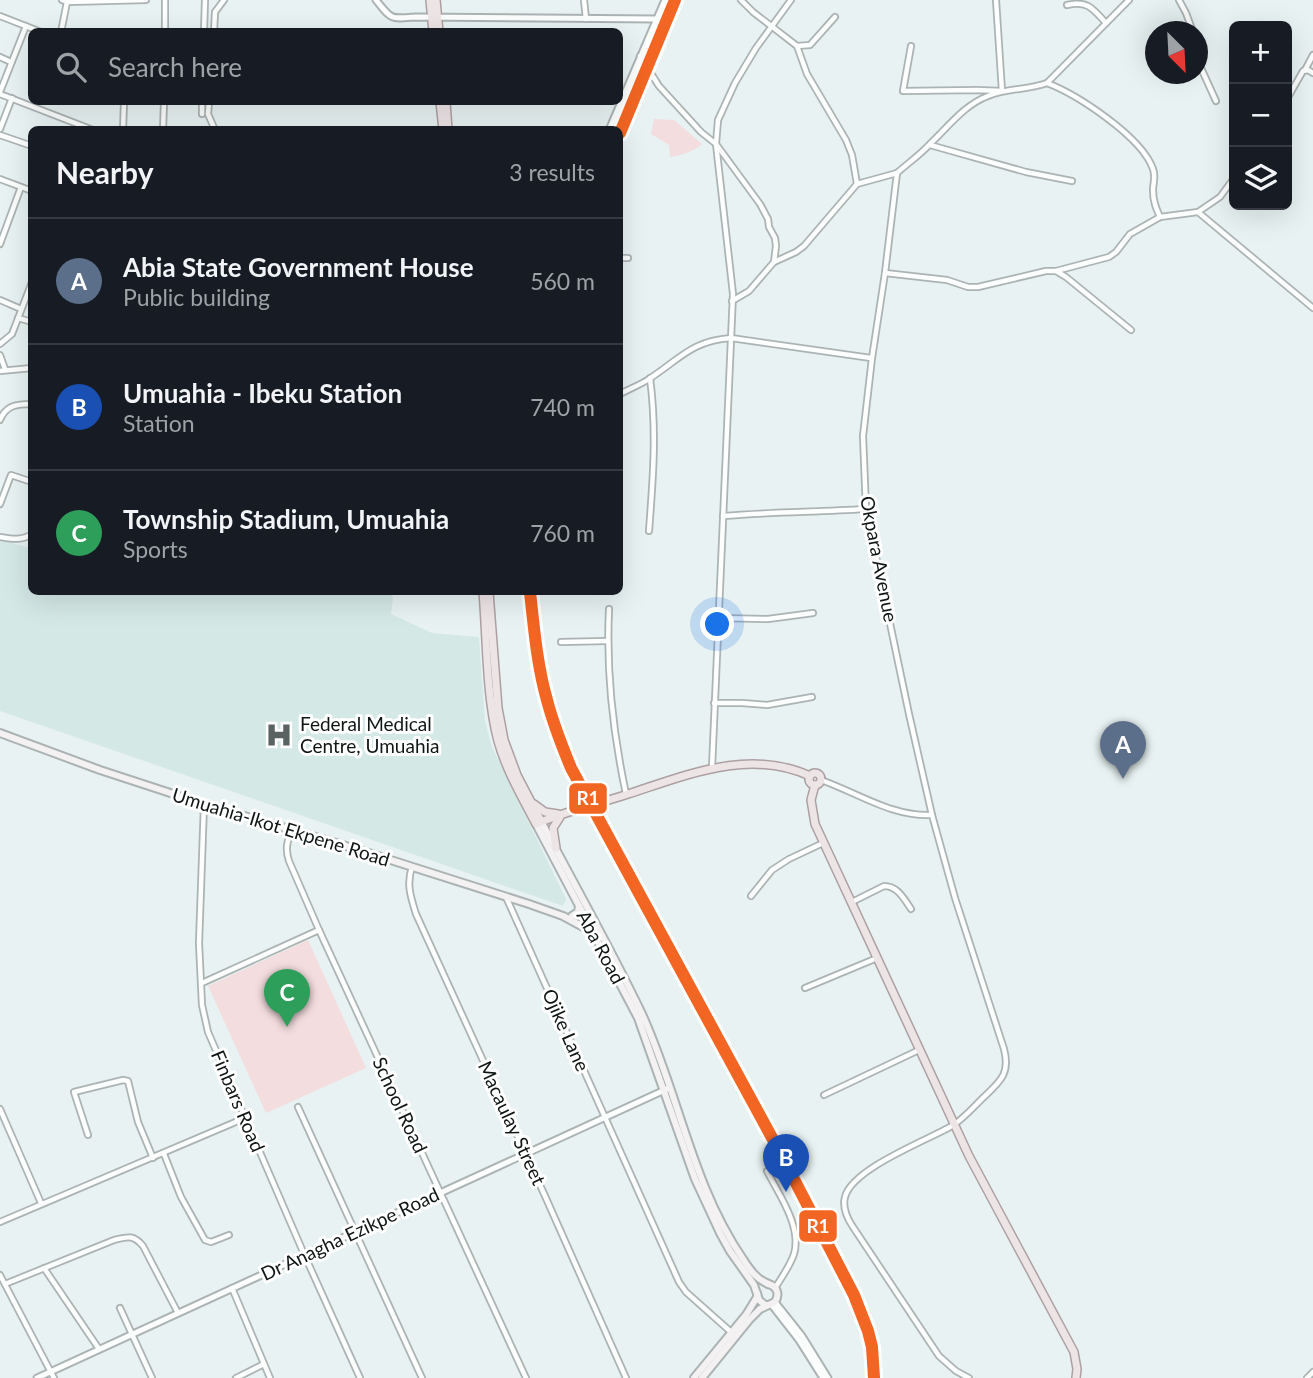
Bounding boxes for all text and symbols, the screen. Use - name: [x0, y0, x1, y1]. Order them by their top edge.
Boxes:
- north arrow: [1145, 21, 1208, 84]
- map controls: [1229, 21, 1292, 210]
- button: +: [1229, 21, 1292, 84]
- search box: [28, 28, 623, 105]
- icon: search: [52, 48, 90, 86]
- text: Search here: [108, 51, 242, 83]
- button: −: [1229, 84, 1292, 147]
- button: layers: [1229, 147, 1292, 210]
- text: Nearby: [56, 154, 154, 190]
- text: 3 results: [509, 158, 595, 186]
- text: Abia State Government House: [123, 251, 474, 283]
- text: A: [71, 267, 87, 295]
- text: 560 m: [530, 267, 595, 295]
- text: Public building: [123, 283, 270, 311]
- text: Umuahia - Ibeku Station: [123, 377, 402, 409]
- text: B: [71, 393, 87, 421]
- text: 740 m: [530, 393, 595, 421]
- text: Station: [123, 409, 195, 437]
- street label: Okpara Avenue: [856, 494, 903, 624]
- text: Township Stadium, Umuahia: [123, 503, 449, 535]
- text: C: [71, 519, 87, 547]
- text: 760 m: [530, 519, 595, 547]
- text: Sports: [123, 535, 188, 563]
- your location: [700, 607, 734, 641]
- place label: Federal Medical Centre, Umuahia: [300, 712, 440, 757]
- hospital icon: Federal Medical Centre, Umuahia: [264, 720, 294, 750]
- pin: A: [1100, 721, 1146, 779]
- street label: Umuahia-Ikot Ekpene Road: [170, 782, 393, 871]
- line badge: R1: [568, 782, 608, 815]
- text: R1: [576, 786, 600, 809]
- street label: Aba Road: [573, 906, 630, 987]
- pin: C: [264, 969, 310, 1027]
- street label: Ojike Lane: [538, 985, 595, 1075]
- street label: Finbars Road: [207, 1047, 270, 1155]
- street label: School Road: [368, 1053, 433, 1156]
- street label: Macaulay Street: [474, 1057, 551, 1188]
- pin: B: [763, 1134, 809, 1192]
- street label: Dr Anagha Ezikpe Road: [257, 1182, 443, 1285]
- line badge: R1: [798, 1209, 838, 1243]
- text: R1: [806, 1214, 830, 1237]

